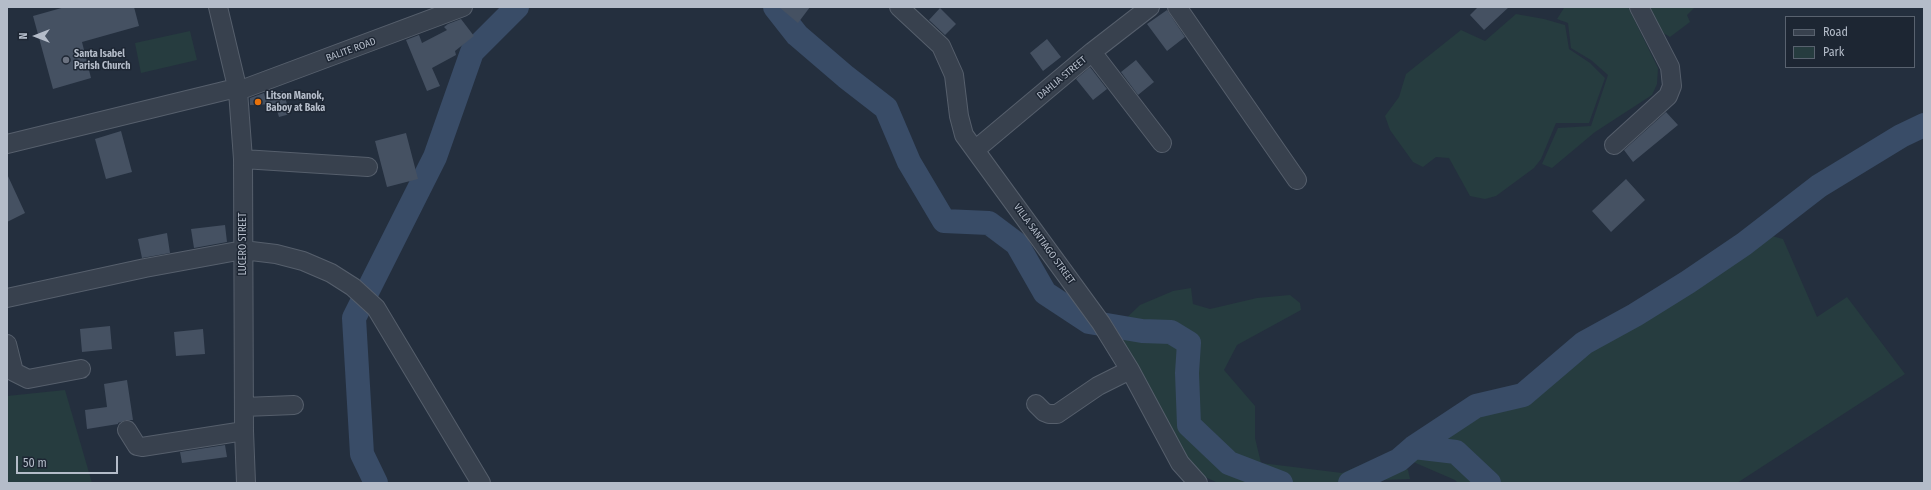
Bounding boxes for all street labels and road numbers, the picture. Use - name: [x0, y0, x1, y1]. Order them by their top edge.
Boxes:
- street label: BALITE ROAD: [325, 35, 377, 65]
- street label: DAHLIA STREET: [1035, 54, 1089, 102]
- street label: VILLA SANTIAGO STREET: [1011, 202, 1077, 286]
- street label: LUCERO STREET: [237, 213, 249, 275]

